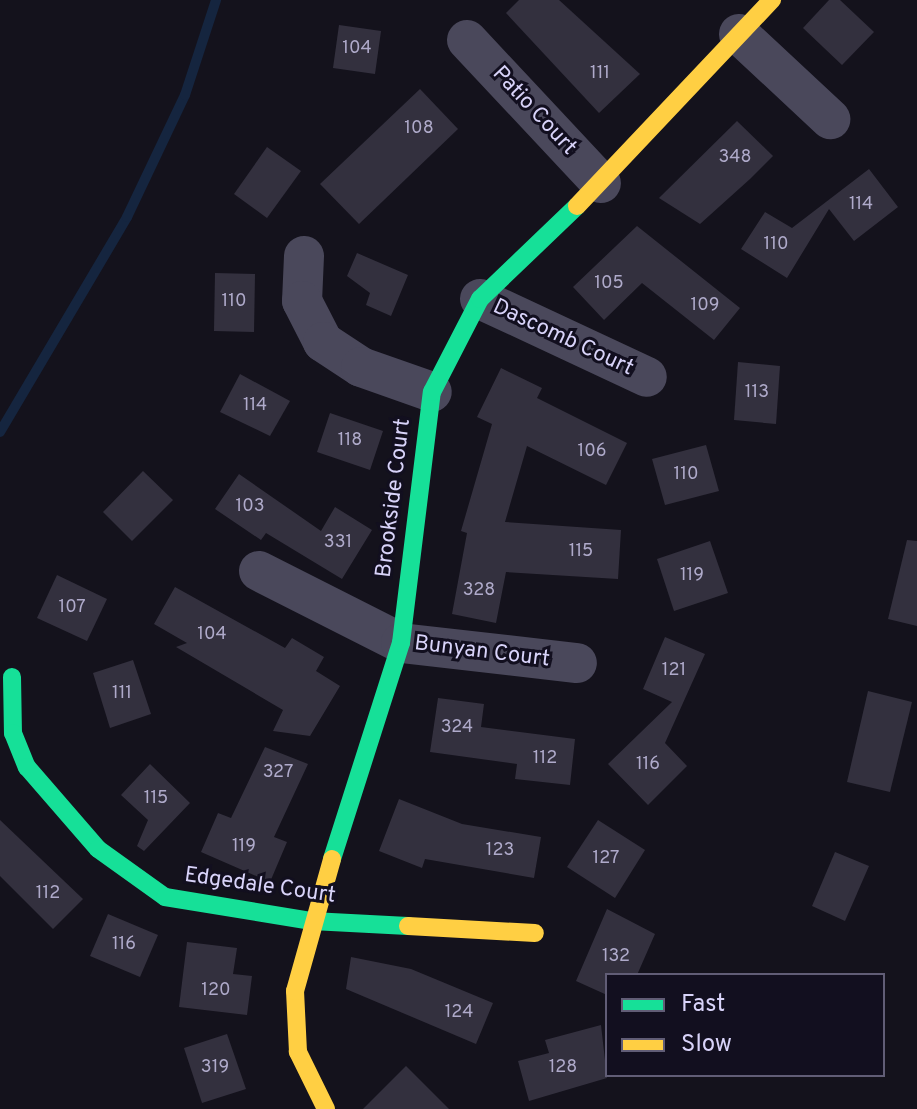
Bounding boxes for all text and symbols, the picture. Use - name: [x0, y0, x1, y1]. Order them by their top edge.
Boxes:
- house number: 104: [342, 38, 372, 60]
- street label: Patio Court: [486, 61, 582, 161]
- house number: 111: [590, 63, 610, 85]
- house number: 108: [404, 118, 434, 140]
- house number: 348: [718, 147, 752, 169]
- house number: 114: [849, 194, 873, 216]
- house number: 110: [764, 234, 788, 256]
- house number: 105: [594, 273, 624, 295]
- house number: 110: [222, 291, 246, 313]
- street label: Dascomb Court: [488, 294, 638, 382]
- house number: 109: [690, 295, 720, 317]
- house number: 113: [745, 382, 769, 404]
- house number: 114: [243, 395, 267, 417]
- street label: Brookside Court: [371, 417, 417, 579]
- house number: 118: [338, 430, 362, 452]
- house number: 106: [577, 441, 607, 463]
- house number: 110: [674, 464, 698, 486]
- house number: 103: [235, 496, 265, 518]
- house number: 331: [324, 532, 352, 554]
- house number: 115: [569, 541, 593, 563]
- house number: 119: [680, 565, 704, 587]
- house number: 328: [463, 580, 495, 602]
- house number: 107: [58, 597, 86, 619]
- house number: 104: [197, 624, 227, 646]
- street label: Bunyan Court: [413, 631, 551, 673]
- house number: 121: [662, 660, 686, 682]
- house number: 111: [112, 683, 132, 705]
- house number: 324: [441, 717, 473, 739]
- house number: 112: [533, 748, 557, 770]
- house number: 116: [636, 754, 660, 776]
- house number: 327: [263, 762, 293, 784]
- house number: 115: [144, 788, 168, 810]
- house number: 119: [232, 836, 256, 858]
- house number: 123: [486, 840, 514, 862]
- house number: 127: [593, 848, 619, 870]
- street label: Edgedale Court: [183, 862, 337, 910]
- house number: 112: [36, 883, 60, 905]
- house number: 116: [112, 934, 136, 956]
- house number: 132: [602, 946, 630, 968]
- legend: [605, 973, 885, 1077]
- house number: 120: [201, 980, 231, 1002]
- text: Fast: [681, 990, 725, 1020]
- house number: 124: [445, 1002, 473, 1024]
- text: Slow: [681, 1030, 732, 1060]
- house number: 319: [201, 1057, 229, 1079]
- house number: 128: [549, 1057, 577, 1079]

